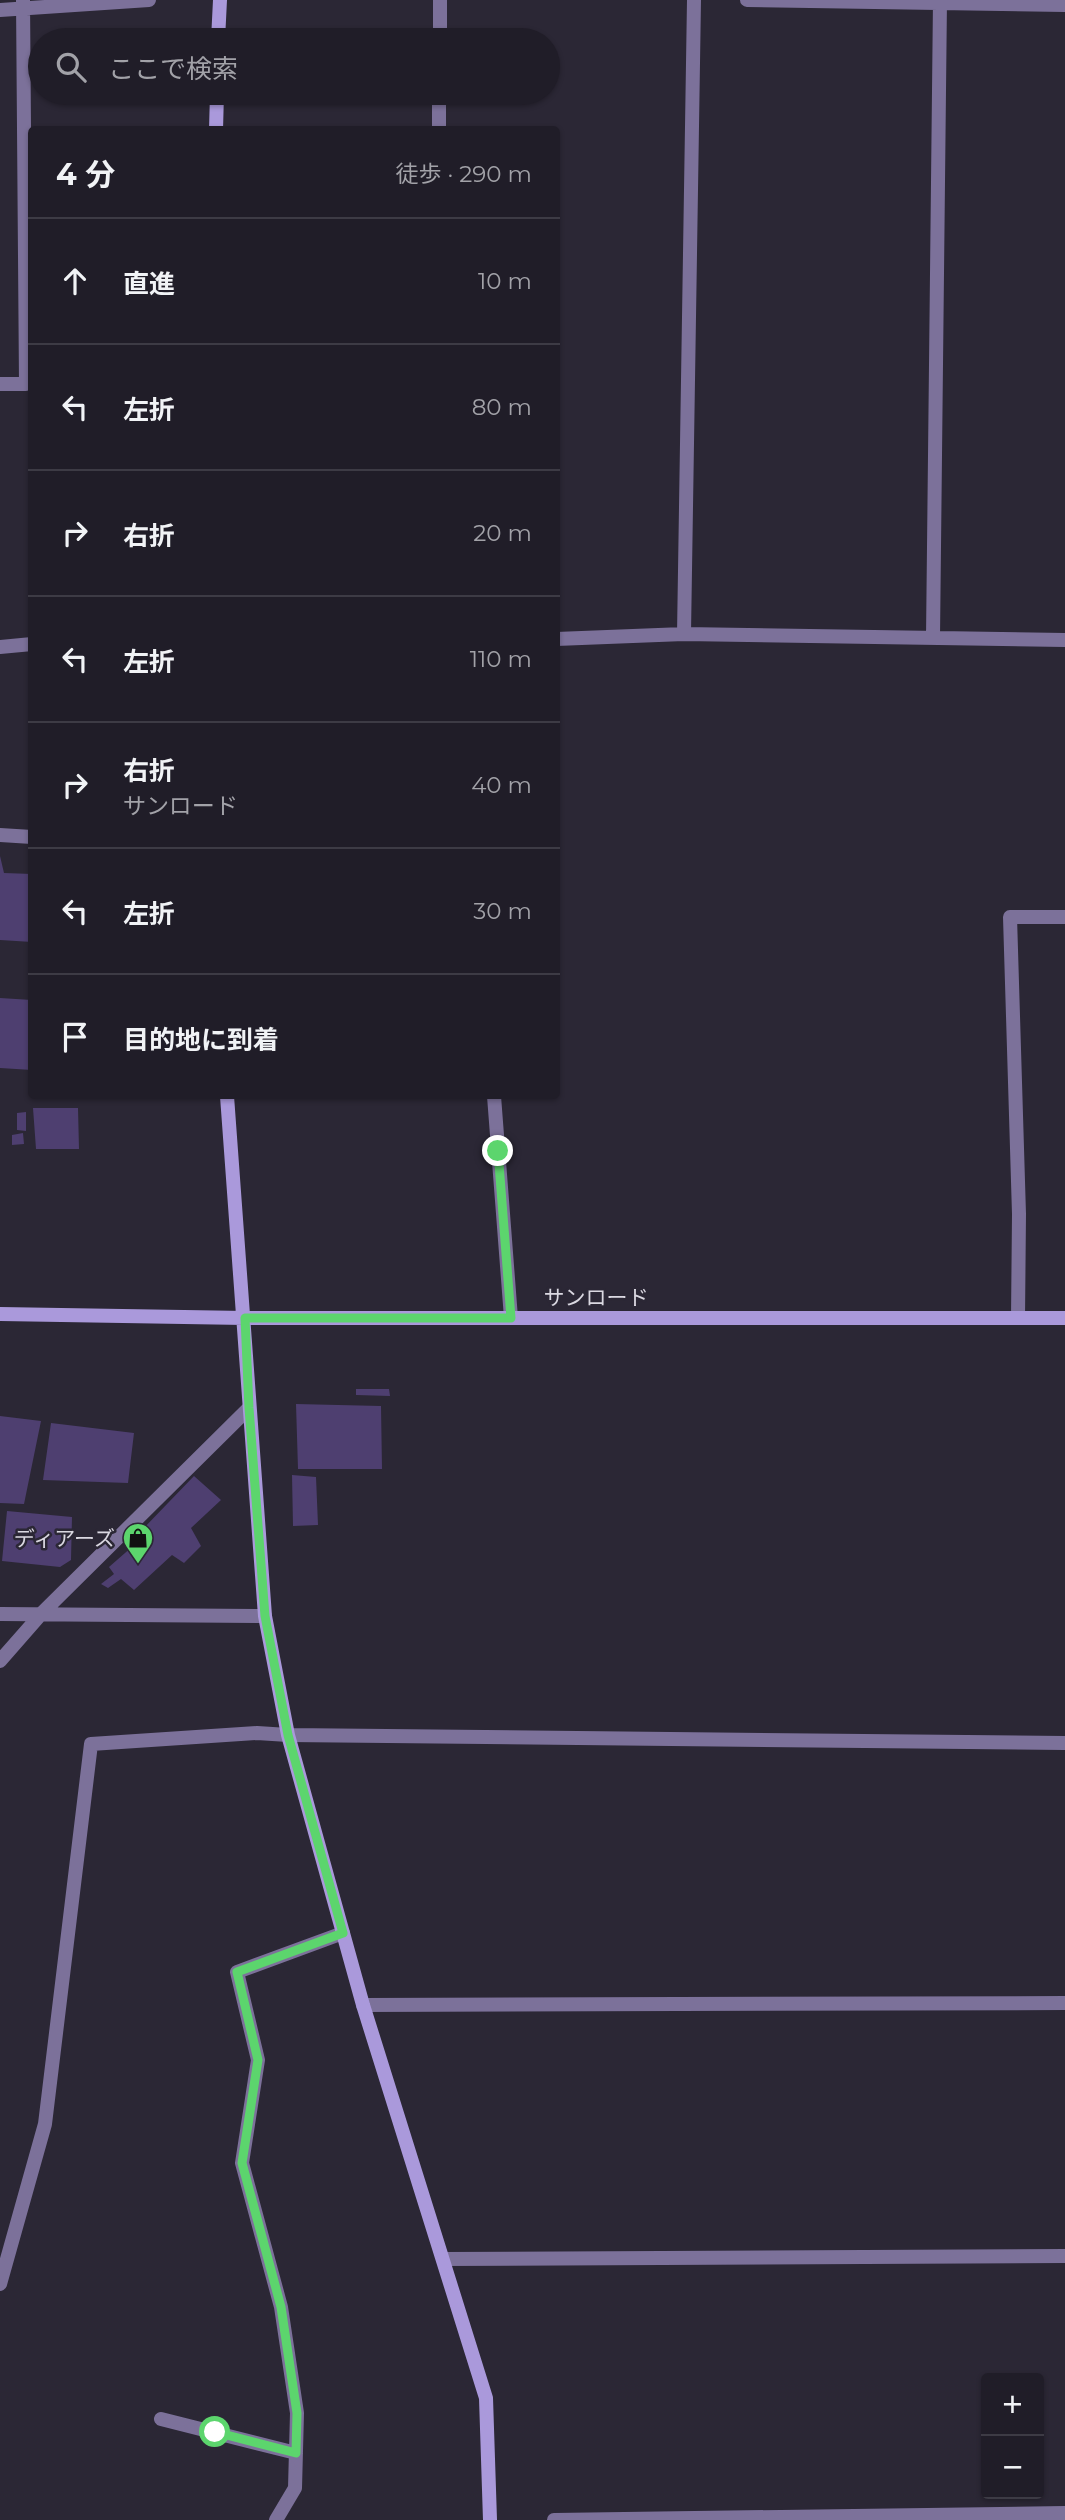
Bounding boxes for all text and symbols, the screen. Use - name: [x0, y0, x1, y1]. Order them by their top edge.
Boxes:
- search box: [28, 28, 560, 105]
- icon: search: [52, 48, 90, 86]
- text: ここで検索: [108, 53, 238, 85]
- text: 4 分: [56, 156, 115, 193]
- text: 徒歩 · 290 m: [395, 160, 532, 188]
- icon: ahead: [56, 262, 94, 300]
- text: 10 m: [478, 267, 532, 295]
- text: 直進: [123, 268, 175, 300]
- icon: left: [56, 388, 94, 426]
- text: 80 m: [472, 393, 532, 421]
- text: 左折: [123, 394, 175, 426]
- icon: right: [56, 514, 94, 552]
- text: 20 m: [473, 519, 532, 547]
- text: 右折: [123, 520, 175, 552]
- icon: left: [56, 640, 94, 678]
- text: 110 m: [470, 645, 532, 673]
- text: 左折: [123, 646, 175, 678]
- text: 右折: [123, 755, 175, 787]
- icon: right: [56, 766, 94, 804]
- text: 40 m: [471, 771, 532, 799]
- text: サンロード: [123, 792, 238, 820]
- icon: left: [56, 892, 94, 930]
- text: 30 m: [473, 897, 532, 925]
- text: 左折: [123, 898, 175, 930]
- icon: arrive: [56, 1018, 94, 1056]
- text: 目的地に到着: [123, 1024, 279, 1056]
- route end: [482, 1135, 513, 1166]
- street label: サンロード: [544, 1285, 649, 1310]
- shop icon: ディアーズ: [121, 1521, 155, 1565]
- place label: ディアーズ: [14, 1526, 115, 1551]
- map controls: [981, 2373, 1044, 2499]
- button: +: [981, 2373, 1044, 2436]
- route start: [199, 2416, 230, 2447]
- button: −: [981, 2436, 1044, 2499]

